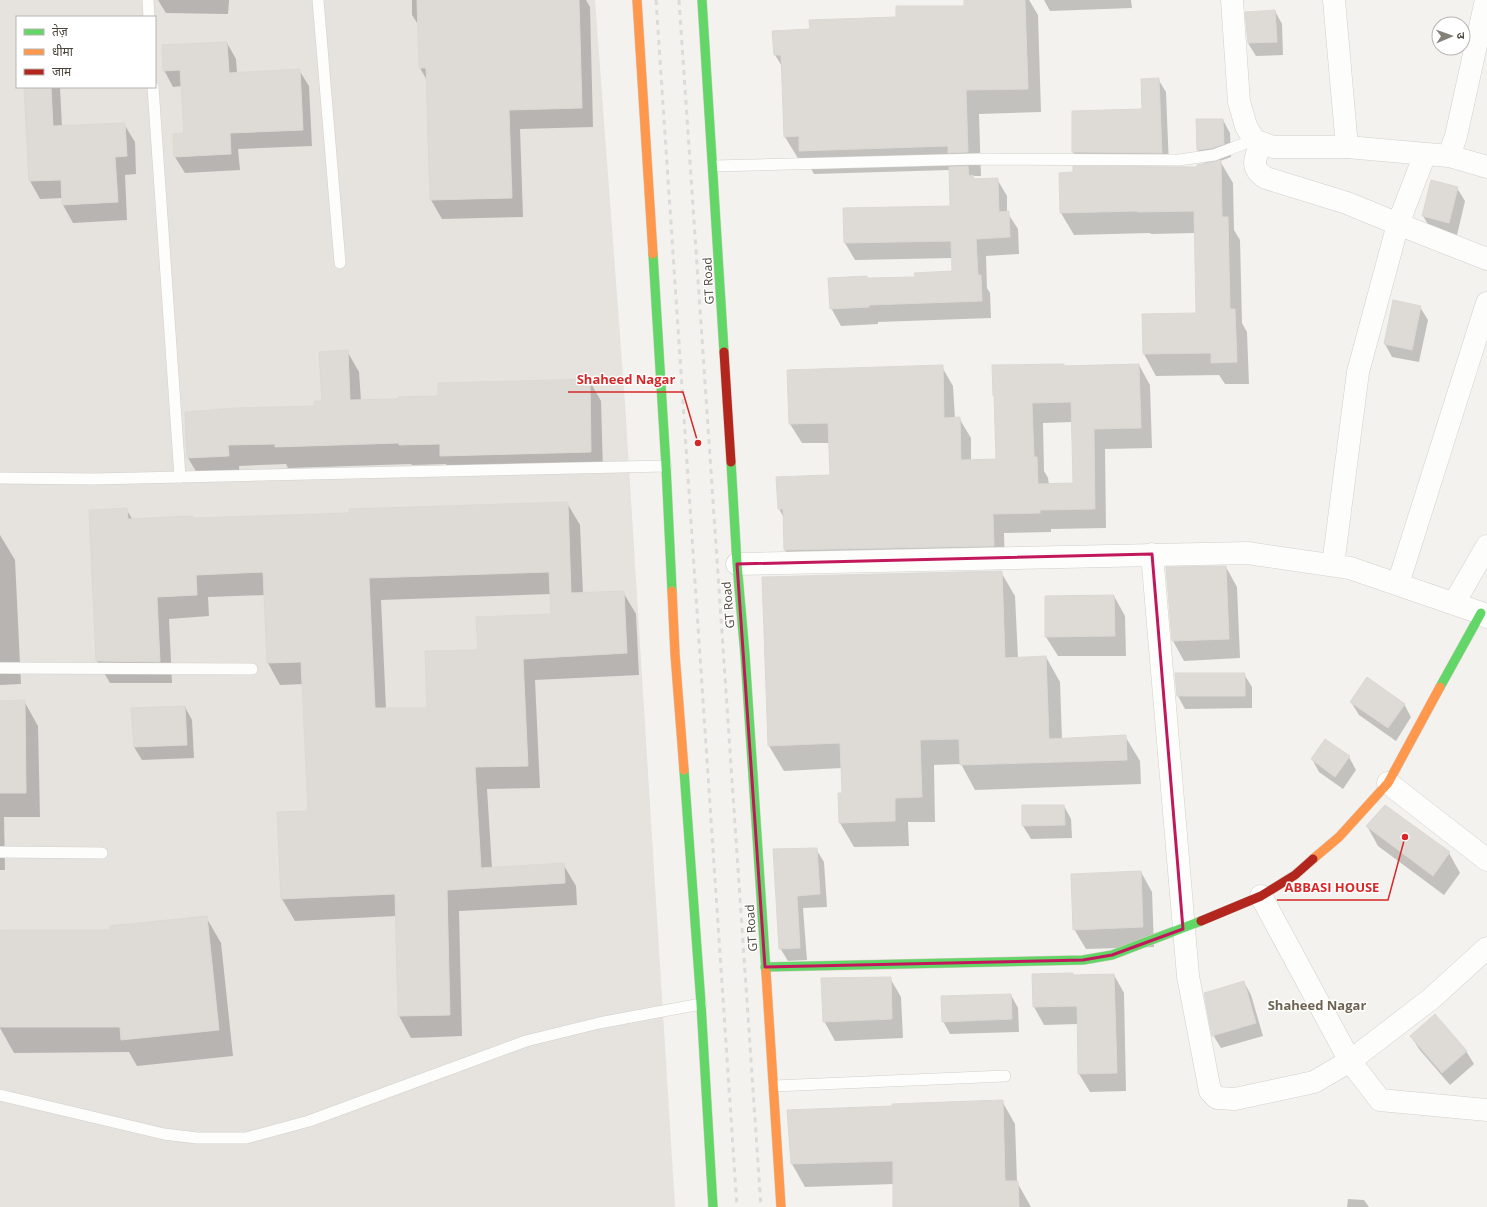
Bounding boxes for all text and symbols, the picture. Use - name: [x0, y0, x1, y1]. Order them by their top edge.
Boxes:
- legend: [16, 16, 156, 88]
- north arrow: [1431, 16, 1471, 56]
- text: तेज़: [52, 23, 69, 40]
- text: उ: [1454, 32, 1469, 40]
- text: धीमा: [52, 43, 74, 60]
- text: जाम: [52, 63, 72, 80]
- street label: GT Road: [698, 257, 718, 305]
- callout: Shaheed Nagar: [568, 367, 683, 392]
- text: Shaheed Nagar: [577, 370, 675, 388]
- street label: GT Road: [717, 581, 739, 629]
- callout: ABBASI HOUSE: [1277, 875, 1388, 900]
- text: ABBASI HOUSE: [1285, 878, 1379, 896]
- street label: GT Road: [741, 904, 761, 952]
- district label: Shaheed Nagar: [1268, 996, 1366, 1014]

